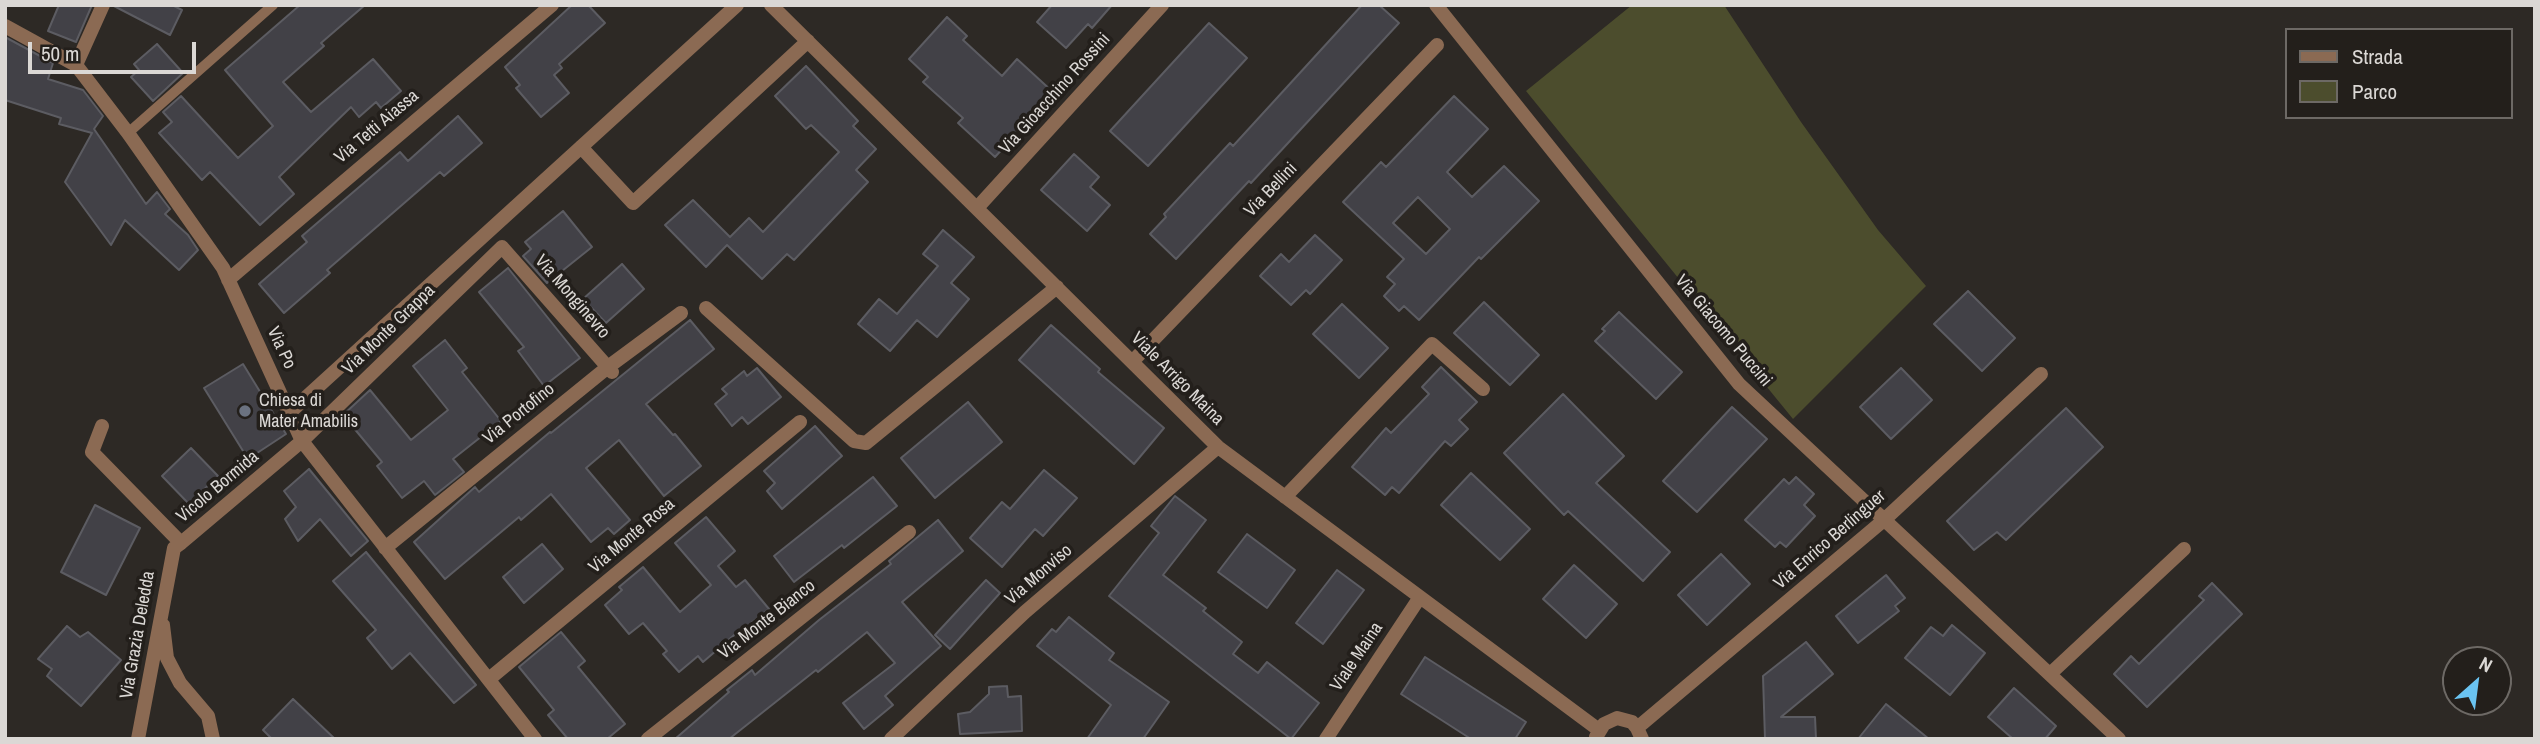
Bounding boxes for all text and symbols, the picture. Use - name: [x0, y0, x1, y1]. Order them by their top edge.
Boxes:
- scale bar: [32, 28, 200, 72]
- legend: [2284, 28, 2512, 119]
- street label: Via Gioacchino Rossini: [995, 29, 1115, 159]
- text: 50 m: [41, 39, 79, 68]
- text: Strada: [2352, 42, 2403, 71]
- text: Parco: [2352, 77, 2397, 106]
- street label: Via Tetti Aiassa: [331, 86, 423, 168]
- street label: Via Bellini: [1240, 158, 1302, 222]
- street label: Via Monginevro: [530, 251, 614, 343]
- street label: Via Giacomo Puccini: [1670, 271, 1776, 391]
- street label: Via Monte Grappa: [338, 280, 440, 380]
- street label: Via Po: [262, 323, 300, 373]
- street label: Viale Arrigo Maina: [1126, 328, 1228, 430]
- street label: Via Portofino: [479, 379, 559, 449]
- place label: Chiesa di Mater Amabilis: [259, 390, 358, 432]
- marker: Chiesa di Mater Amabilis: [237, 403, 253, 419]
- street label: Vicolo Bormida: [173, 446, 263, 528]
- street label: Via Enrico Berlinguer: [1770, 486, 1890, 594]
- street label: Via Monte Rosa: [585, 494, 679, 578]
- street label: Via Monviso: [1001, 540, 1077, 610]
- street label: Via Grazia Deledda: [116, 569, 160, 701]
- street label: Via Monte Bianco: [714, 575, 820, 665]
- street label: Viale Maina: [1326, 618, 1388, 696]
- north arrow: [2442, 646, 2512, 716]
- text: N: [2475, 650, 2497, 678]

